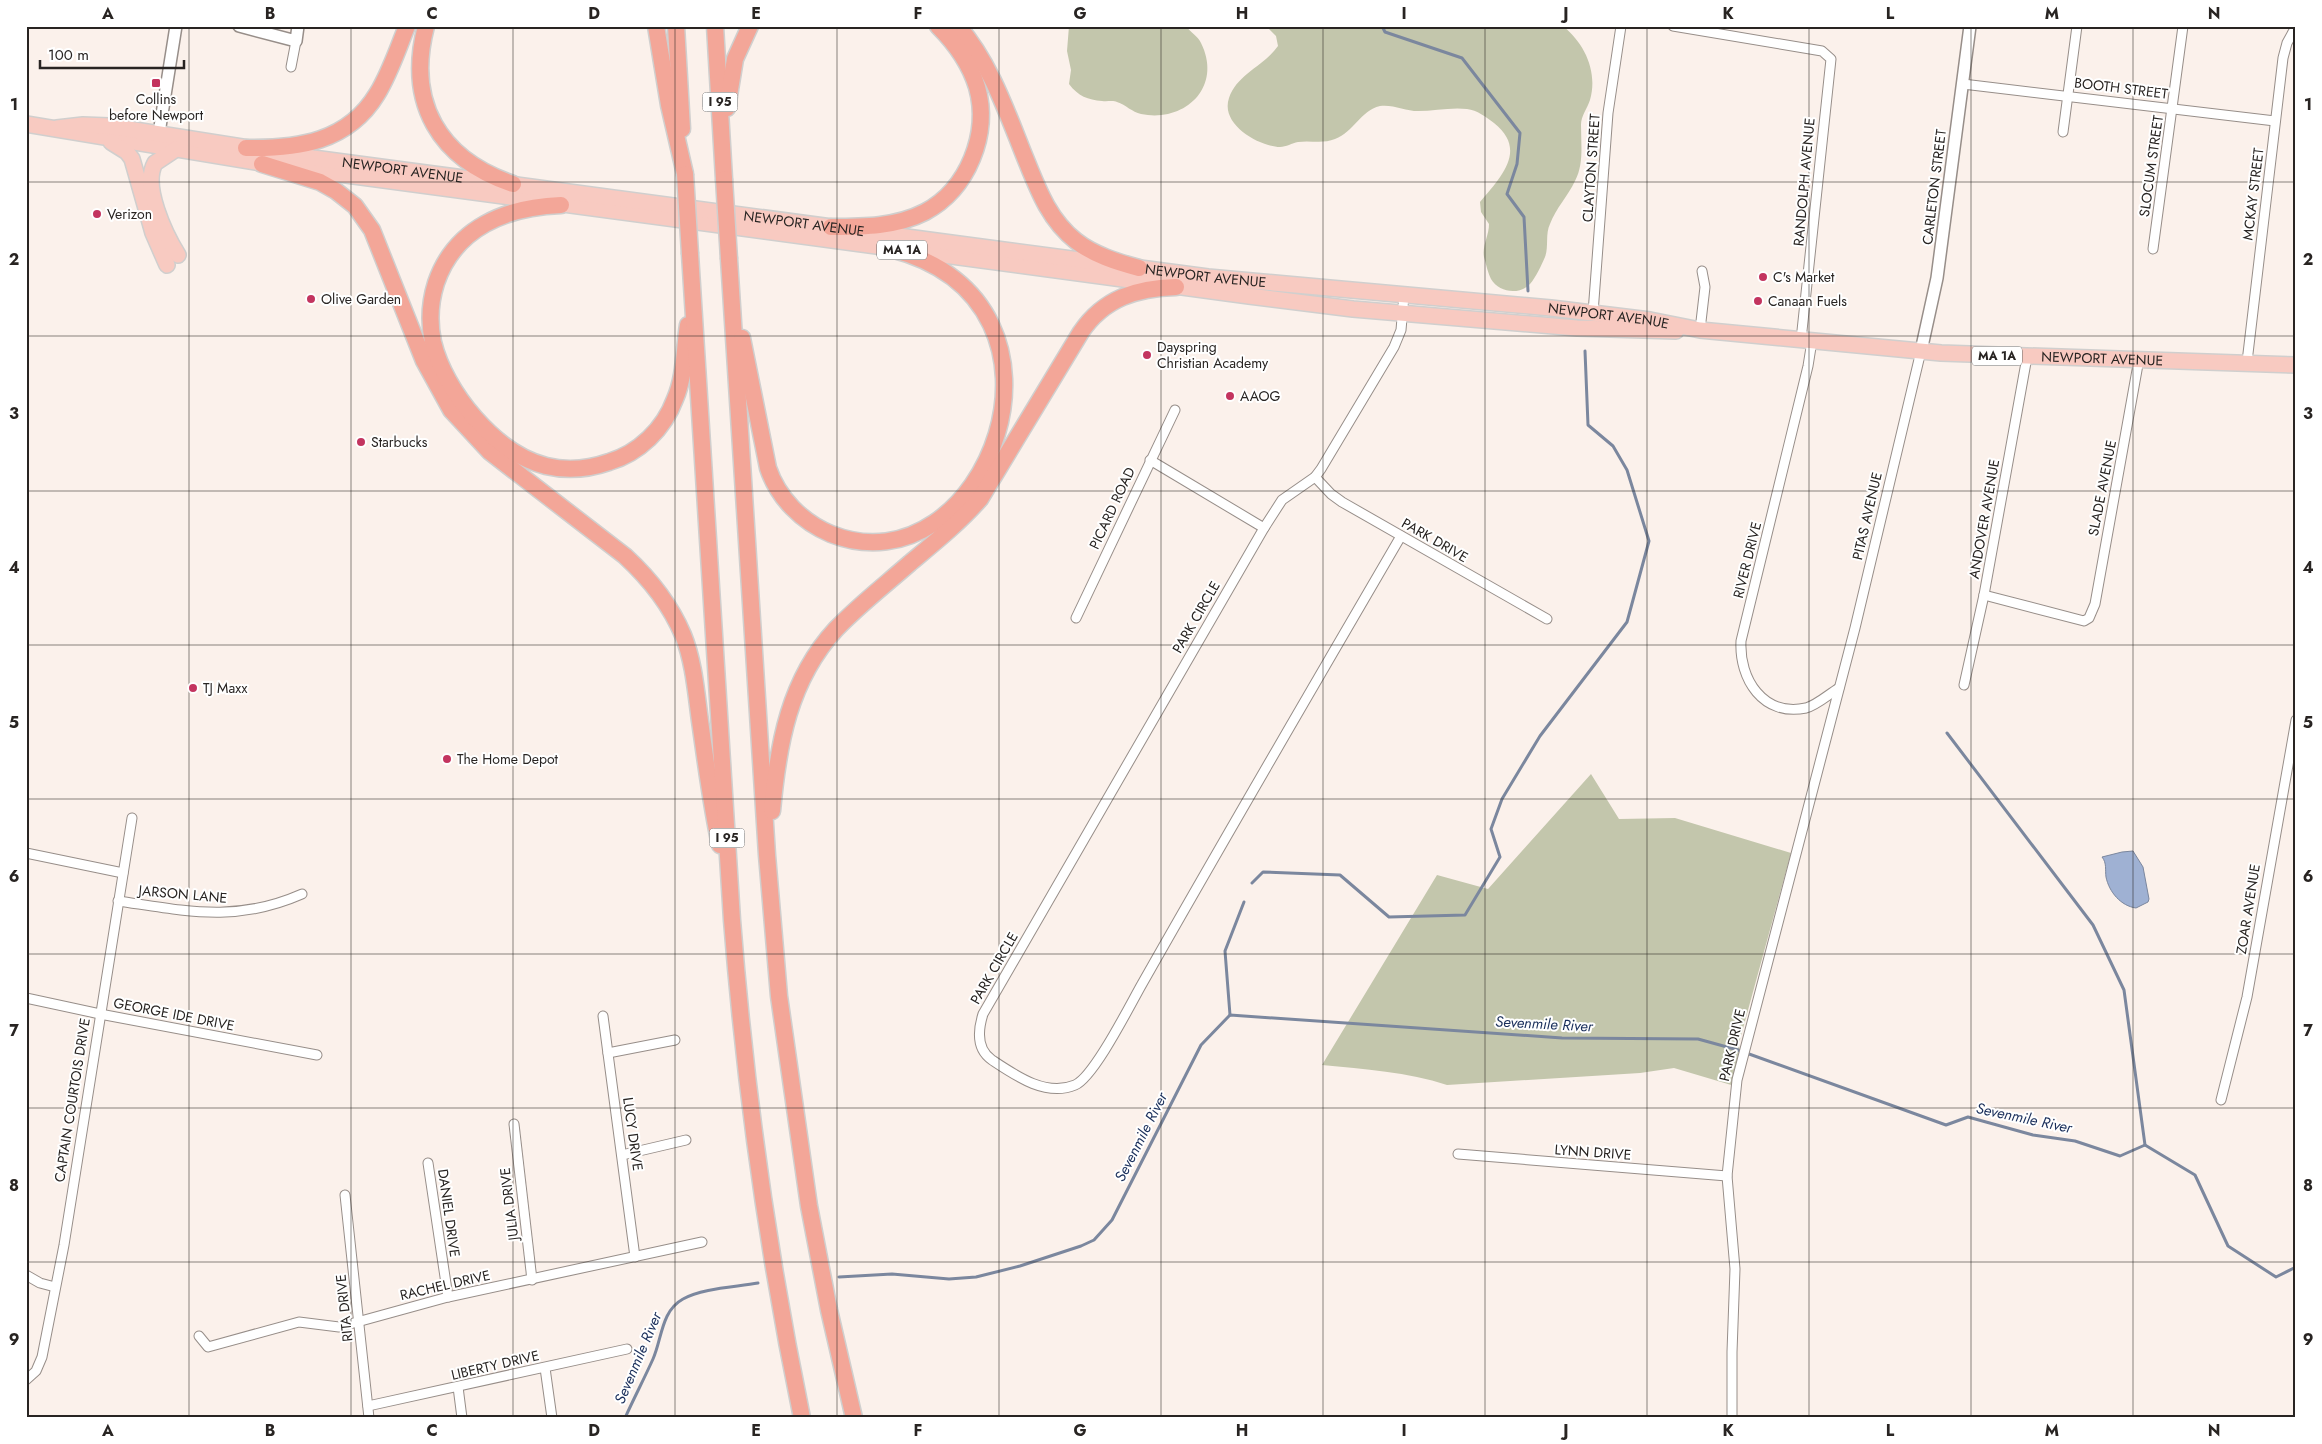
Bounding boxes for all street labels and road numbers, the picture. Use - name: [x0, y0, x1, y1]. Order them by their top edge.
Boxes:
- street label: BOOTH STREET: [2073, 72, 2169, 104]
- road number: I 95: [702, 92, 738, 111]
- street label: CLAYTON STREET: [1577, 113, 1605, 223]
- street label: SLOCUM STREET: [2134, 113, 2168, 218]
- street label: RANDOLPH AVENUE: [1788, 117, 1820, 247]
- street label: CARLETON STREET: [1917, 128, 1951, 246]
- street label: MCKAY STREET: [2237, 146, 2269, 241]
- street label: NEWPORT AVENUE: [341, 152, 464, 188]
- street label: NEWPORT AVENUE: [742, 205, 866, 241]
- road number: MA 1A: [877, 240, 927, 260]
- street label: NEWPORT AVENUE: [1144, 259, 1267, 292]
- street label: NEWPORT AVENUE: [1547, 298, 1671, 334]
- road number: MA 1A: [1972, 346, 2022, 366]
- street label: NEWPORT AVENUE: [2041, 346, 2163, 370]
- street label: SLADE AVENUE: [2083, 438, 2121, 538]
- street label: ANDOVER AVENUE: [1964, 458, 2004, 580]
- street label: PICARD ROAD: [1084, 464, 1140, 552]
- street label: PITAS AVENUE: [1847, 470, 1887, 562]
- street label: PARK DRIVE: [1398, 513, 1472, 567]
- street label: RIVER DRIVE: [1728, 520, 1766, 600]
- street label: PARK CIRCLE: [1167, 577, 1225, 657]
- road number: I 95: [710, 828, 744, 848]
- street label: ZOAR AVENUE: [2231, 863, 2265, 955]
- street label: JARSON LANE: [136, 880, 228, 908]
- street label: PARK CIRCLE: [965, 928, 1023, 1008]
- street label: GEORGE IDE DRIVE: [112, 992, 236, 1036]
- street label: PARK DRIVE: [1714, 1007, 1750, 1083]
- street label: CAPTAIN COURTOIS DRIVE: [49, 1017, 95, 1183]
- street label: LUCY DRIVE: [618, 1096, 648, 1172]
- street label: LYNN DRIVE: [1554, 1139, 1632, 1165]
- street label: JULIA DRIVE: [495, 1167, 524, 1243]
- street label: DANIEL DRIVE: [433, 1168, 465, 1258]
- street label: RACHEL DRIVE: [398, 1265, 492, 1305]
- street label: RITA DRIVE: [331, 1273, 357, 1343]
- street label: LIBERTY DRIVE: [449, 1345, 541, 1385]

